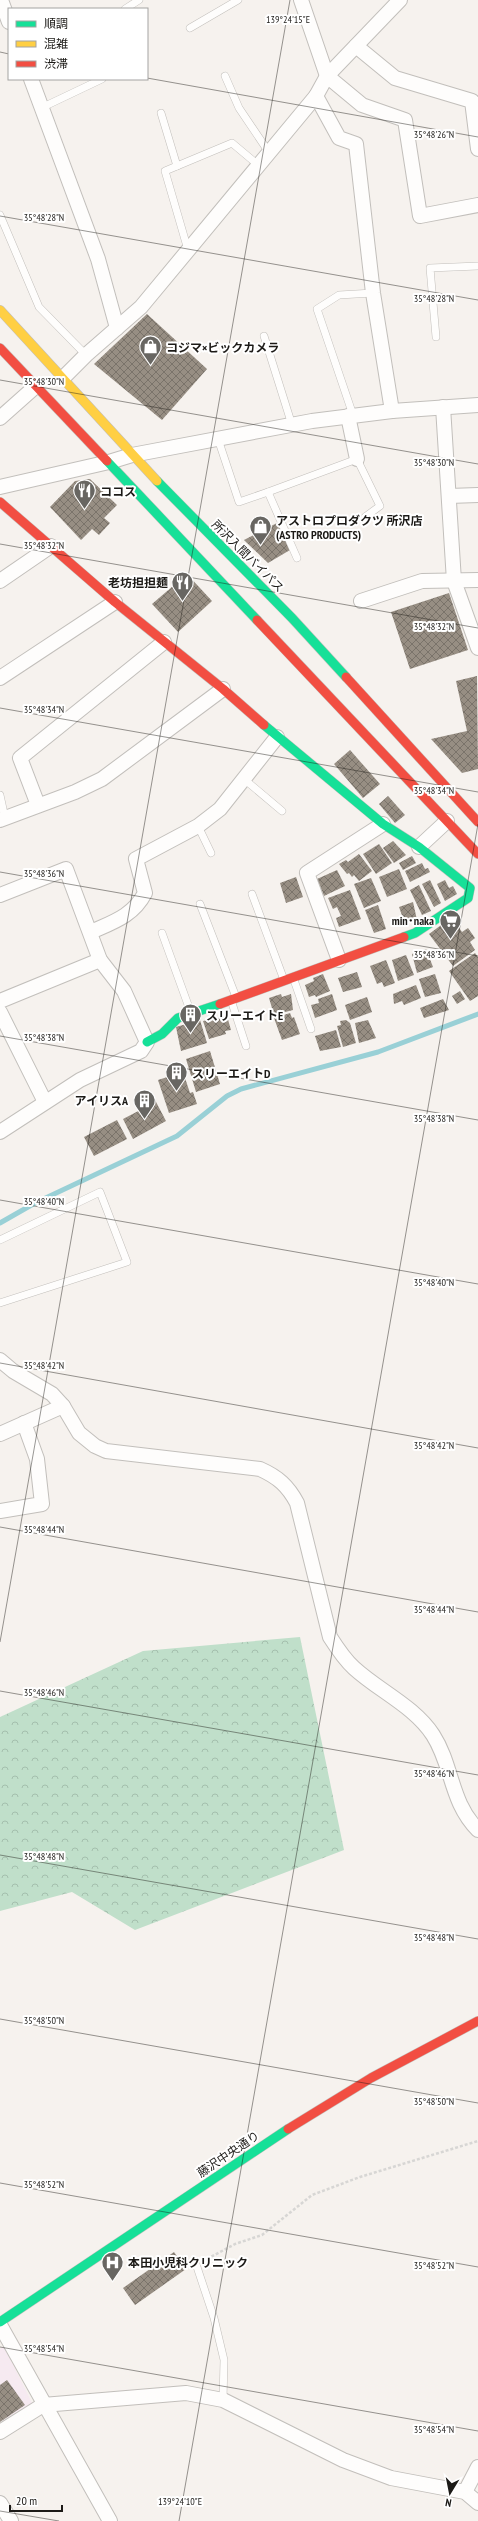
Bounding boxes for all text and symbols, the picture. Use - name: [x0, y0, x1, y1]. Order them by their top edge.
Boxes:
- legend: [8, 8, 148, 80]
- text: 139°24'15"E: [266, 13, 310, 26]
- text: 順調: [44, 16, 68, 31]
- text: 混雑: [44, 36, 68, 51]
- text: 渋滞: [44, 56, 68, 71]
- text: 35°48'26"N: [414, 128, 454, 141]
- text: 35°48'28"N: [24, 211, 64, 224]
- text: 35°48'28"N: [414, 292, 454, 305]
- shop icon: コジマ×ビックカメラ: [138, 334, 164, 367]
- place label: コジマ×ビックカメラ: [166, 340, 279, 355]
- text: 35°48'30"N: [24, 375, 64, 388]
- text: 35°48'30"N: [414, 456, 454, 469]
- restaurant icon: ココス: [72, 478, 98, 511]
- place label: ココス: [100, 484, 136, 499]
- place label: アストロプロダクツ 所沢店 (ASTRO PRODUCTS): [276, 513, 422, 542]
- shop icon: アストロプロダクツ 所沢店 (ASTRO PRODUCTS): [248, 514, 274, 547]
- street label: 所沢入間バイパス: [209, 517, 287, 595]
- text: 35°48'32"N: [24, 539, 64, 552]
- restaurant icon: 老坊担担麺: [170, 569, 196, 602]
- place label: 老坊担担麺: [108, 575, 168, 590]
- text: 35°48'32"N: [414, 620, 454, 633]
- text: 35°48'34"N: [24, 703, 64, 716]
- text: 35°48'34"N: [414, 784, 454, 797]
- text: 35°48'36"N: [24, 867, 64, 880]
- supermarket icon: min･naka: [437, 907, 463, 940]
- place label: min･naka: [392, 913, 434, 928]
- text: 35°48'36"N: [414, 948, 454, 961]
- building icon: スリーエイトE: [178, 1002, 204, 1035]
- place label: スリーエイトE: [206, 1008, 283, 1023]
- text: 35°48'38"N: [24, 1031, 64, 1044]
- building icon: スリーエイトD: [163, 1060, 189, 1093]
- place label: スリーエイトD: [192, 1066, 271, 1081]
- building icon: アイリスA: [131, 1087, 157, 1120]
- place label: アイリスA: [75, 1093, 129, 1108]
- text: 35°48'38"N: [414, 1112, 454, 1125]
- text: 35°48'40"N: [24, 1195, 64, 1208]
- text: 35°48'40"N: [414, 1276, 454, 1289]
- text: 35°48'42"N: [24, 1359, 64, 1372]
- text: 35°48'42"N: [414, 1439, 454, 1452]
- text: 35°48'44"N: [24, 1523, 64, 1536]
- text: 35°48'44"N: [414, 1603, 454, 1616]
- text: 35°48'46"N: [24, 1686, 64, 1699]
- text: 35°48'46"N: [414, 1767, 454, 1780]
- text: 35°48'48"N: [24, 1850, 64, 1863]
- text: 35°48'48"N: [414, 1931, 454, 1944]
- text: 35°48'50"N: [24, 2014, 64, 2027]
- text: 35°48'50"N: [414, 2095, 454, 2108]
- street label: 藤沢中央通り: [194, 2128, 262, 2180]
- text: 35°48'52"N: [24, 2178, 64, 2191]
- hospital icon: 本田小児科クリニック: [99, 2249, 125, 2282]
- place label: 本田小児科クリニック: [128, 2255, 248, 2270]
- text: 35°48'52"N: [414, 2259, 454, 2272]
- text: 35°48'54"N: [24, 2342, 64, 2355]
- text: 35°48'54"N: [414, 2423, 454, 2436]
- north arrow: [430, 2473, 470, 2513]
- scale bar: [10, 2487, 62, 2513]
- text: 20 m: [16, 2493, 37, 2508]
- text: 139°24'10"E: [158, 2495, 202, 2508]
- text: N: [444, 2495, 452, 2510]

